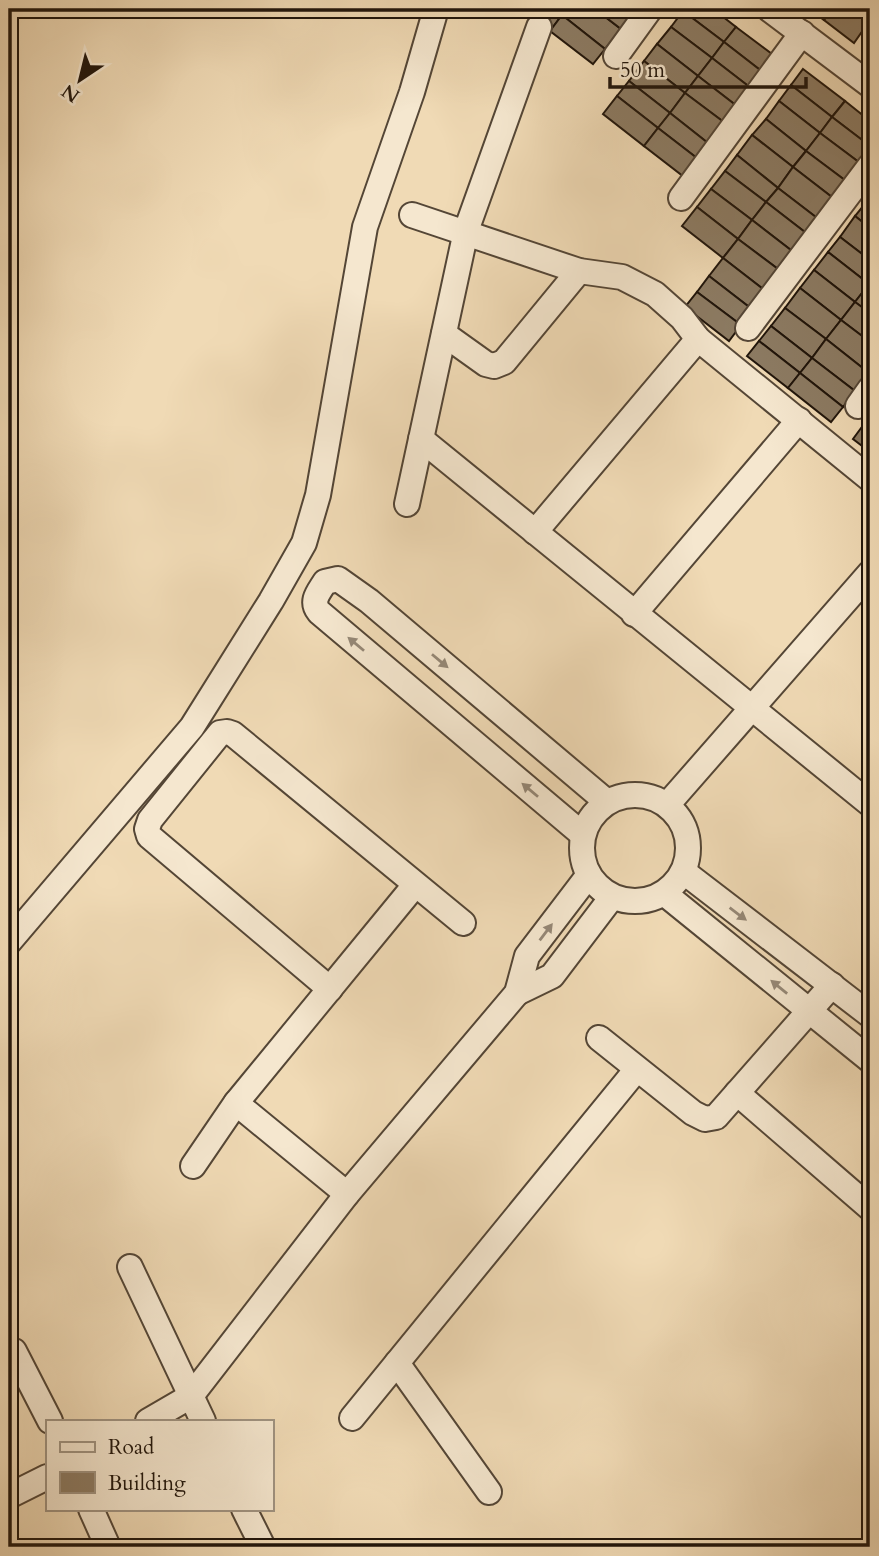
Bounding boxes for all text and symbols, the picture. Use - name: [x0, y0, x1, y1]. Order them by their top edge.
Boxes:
- north arrow: [46, 46, 116, 116]
- scale bar: [610, 46, 806, 90]
- text: 50 m: [620, 56, 665, 85]
- text: N: [56, 77, 85, 108]
- one-way arrow: [348, 637, 365, 652]
- one-way arrow: [430, 653, 448, 668]
- one-way arrow: [522, 783, 540, 798]
- one-way arrow: [729, 906, 747, 920]
- one-way arrow: [538, 923, 552, 941]
- one-way arrow: [770, 979, 788, 994]
- legend: [46, 1420, 273, 1510]
- text: Road: [108, 1433, 154, 1462]
- text: Building: [108, 1469, 186, 1498]

